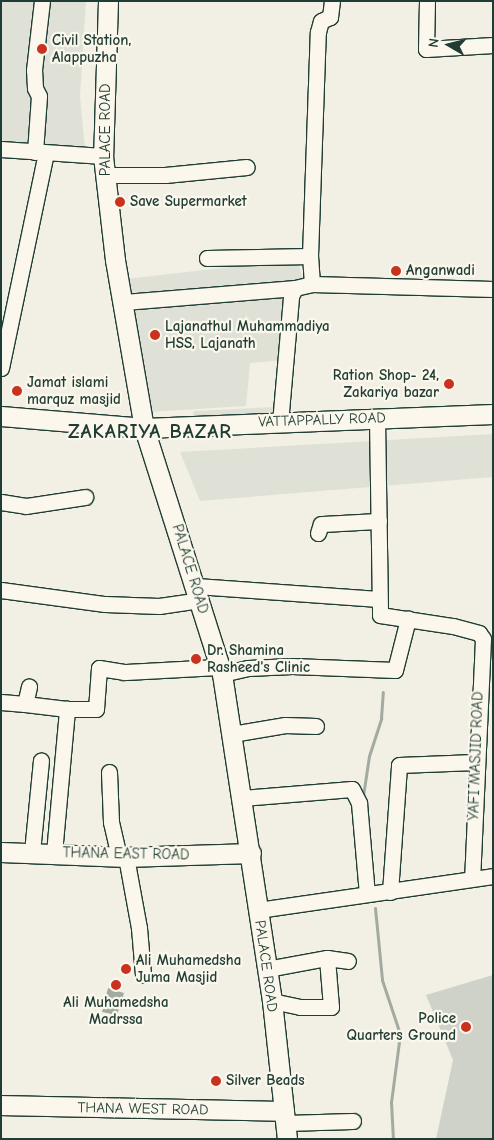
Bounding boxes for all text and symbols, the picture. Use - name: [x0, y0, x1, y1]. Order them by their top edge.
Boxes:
- north arrow: [424, 20, 474, 70]
- place label: Civil Station, Alappuzha: [52, 31, 131, 66]
- text: N: [425, 37, 443, 49]
- marker: Civil Station, Alappuzha: [36, 43, 48, 55]
- street label: PALACE ROAD: [97, 84, 115, 176]
- place label: Save Supermarket: [130, 193, 247, 211]
- marker: Save Supermarket: [114, 196, 126, 208]
- place label: Anganwadi: [406, 262, 475, 280]
- marker: Anganwadi: [390, 265, 402, 277]
- place label: Lajanathul Muhammadiya HSS, Lajanath: [165, 317, 330, 352]
- marker: Lajanathul Muhammadiya HSS, Lajanath: [149, 329, 161, 341]
- place label: Ration Shop- 24, Zakariya bazar: [333, 366, 439, 401]
- place label: Jamat islami marquz masjid: [27, 373, 121, 408]
- marker: Ration Shop- 24, Zakariya bazar: [443, 378, 455, 390]
- marker: Jamat islami marquz masjid: [11, 385, 23, 397]
- street label: VATTAPPALLY ROAD: [258, 409, 386, 431]
- district label: ZAKARIYA BAZAR: [66, 419, 234, 443]
- street label: PALACE ROAD: [168, 522, 212, 616]
- place label: Dr. Shamina Rasheed's Clinic: [207, 641, 310, 676]
- marker: Dr. Shamina Rasheed's Clinic: [189, 652, 203, 666]
- street label: YAFI MASJID ROAD: [465, 691, 487, 821]
- street label: THANA EAST ROAD: [63, 844, 189, 864]
- street label: PALACE ROAD: [251, 919, 281, 1013]
- place label: Ali Muhamedsha Juma Masjid: [136, 951, 241, 986]
- marker: Ali Muhamedsha Juma Masjid: [120, 963, 132, 975]
- marker: Ali Muhamedsha Madrssa: [110, 979, 122, 991]
- place label: Ali Muhamedsha Madrssa: [63, 993, 169, 1028]
- place label: Police Quarters Ground: [347, 1009, 456, 1044]
- marker: Police Quarters Ground: [460, 1021, 472, 1033]
- place label: Silver Beads: [226, 1072, 305, 1090]
- marker: Silver Beads: [210, 1075, 222, 1087]
- street label: THANA WEST ROAD: [77, 1099, 209, 1119]

